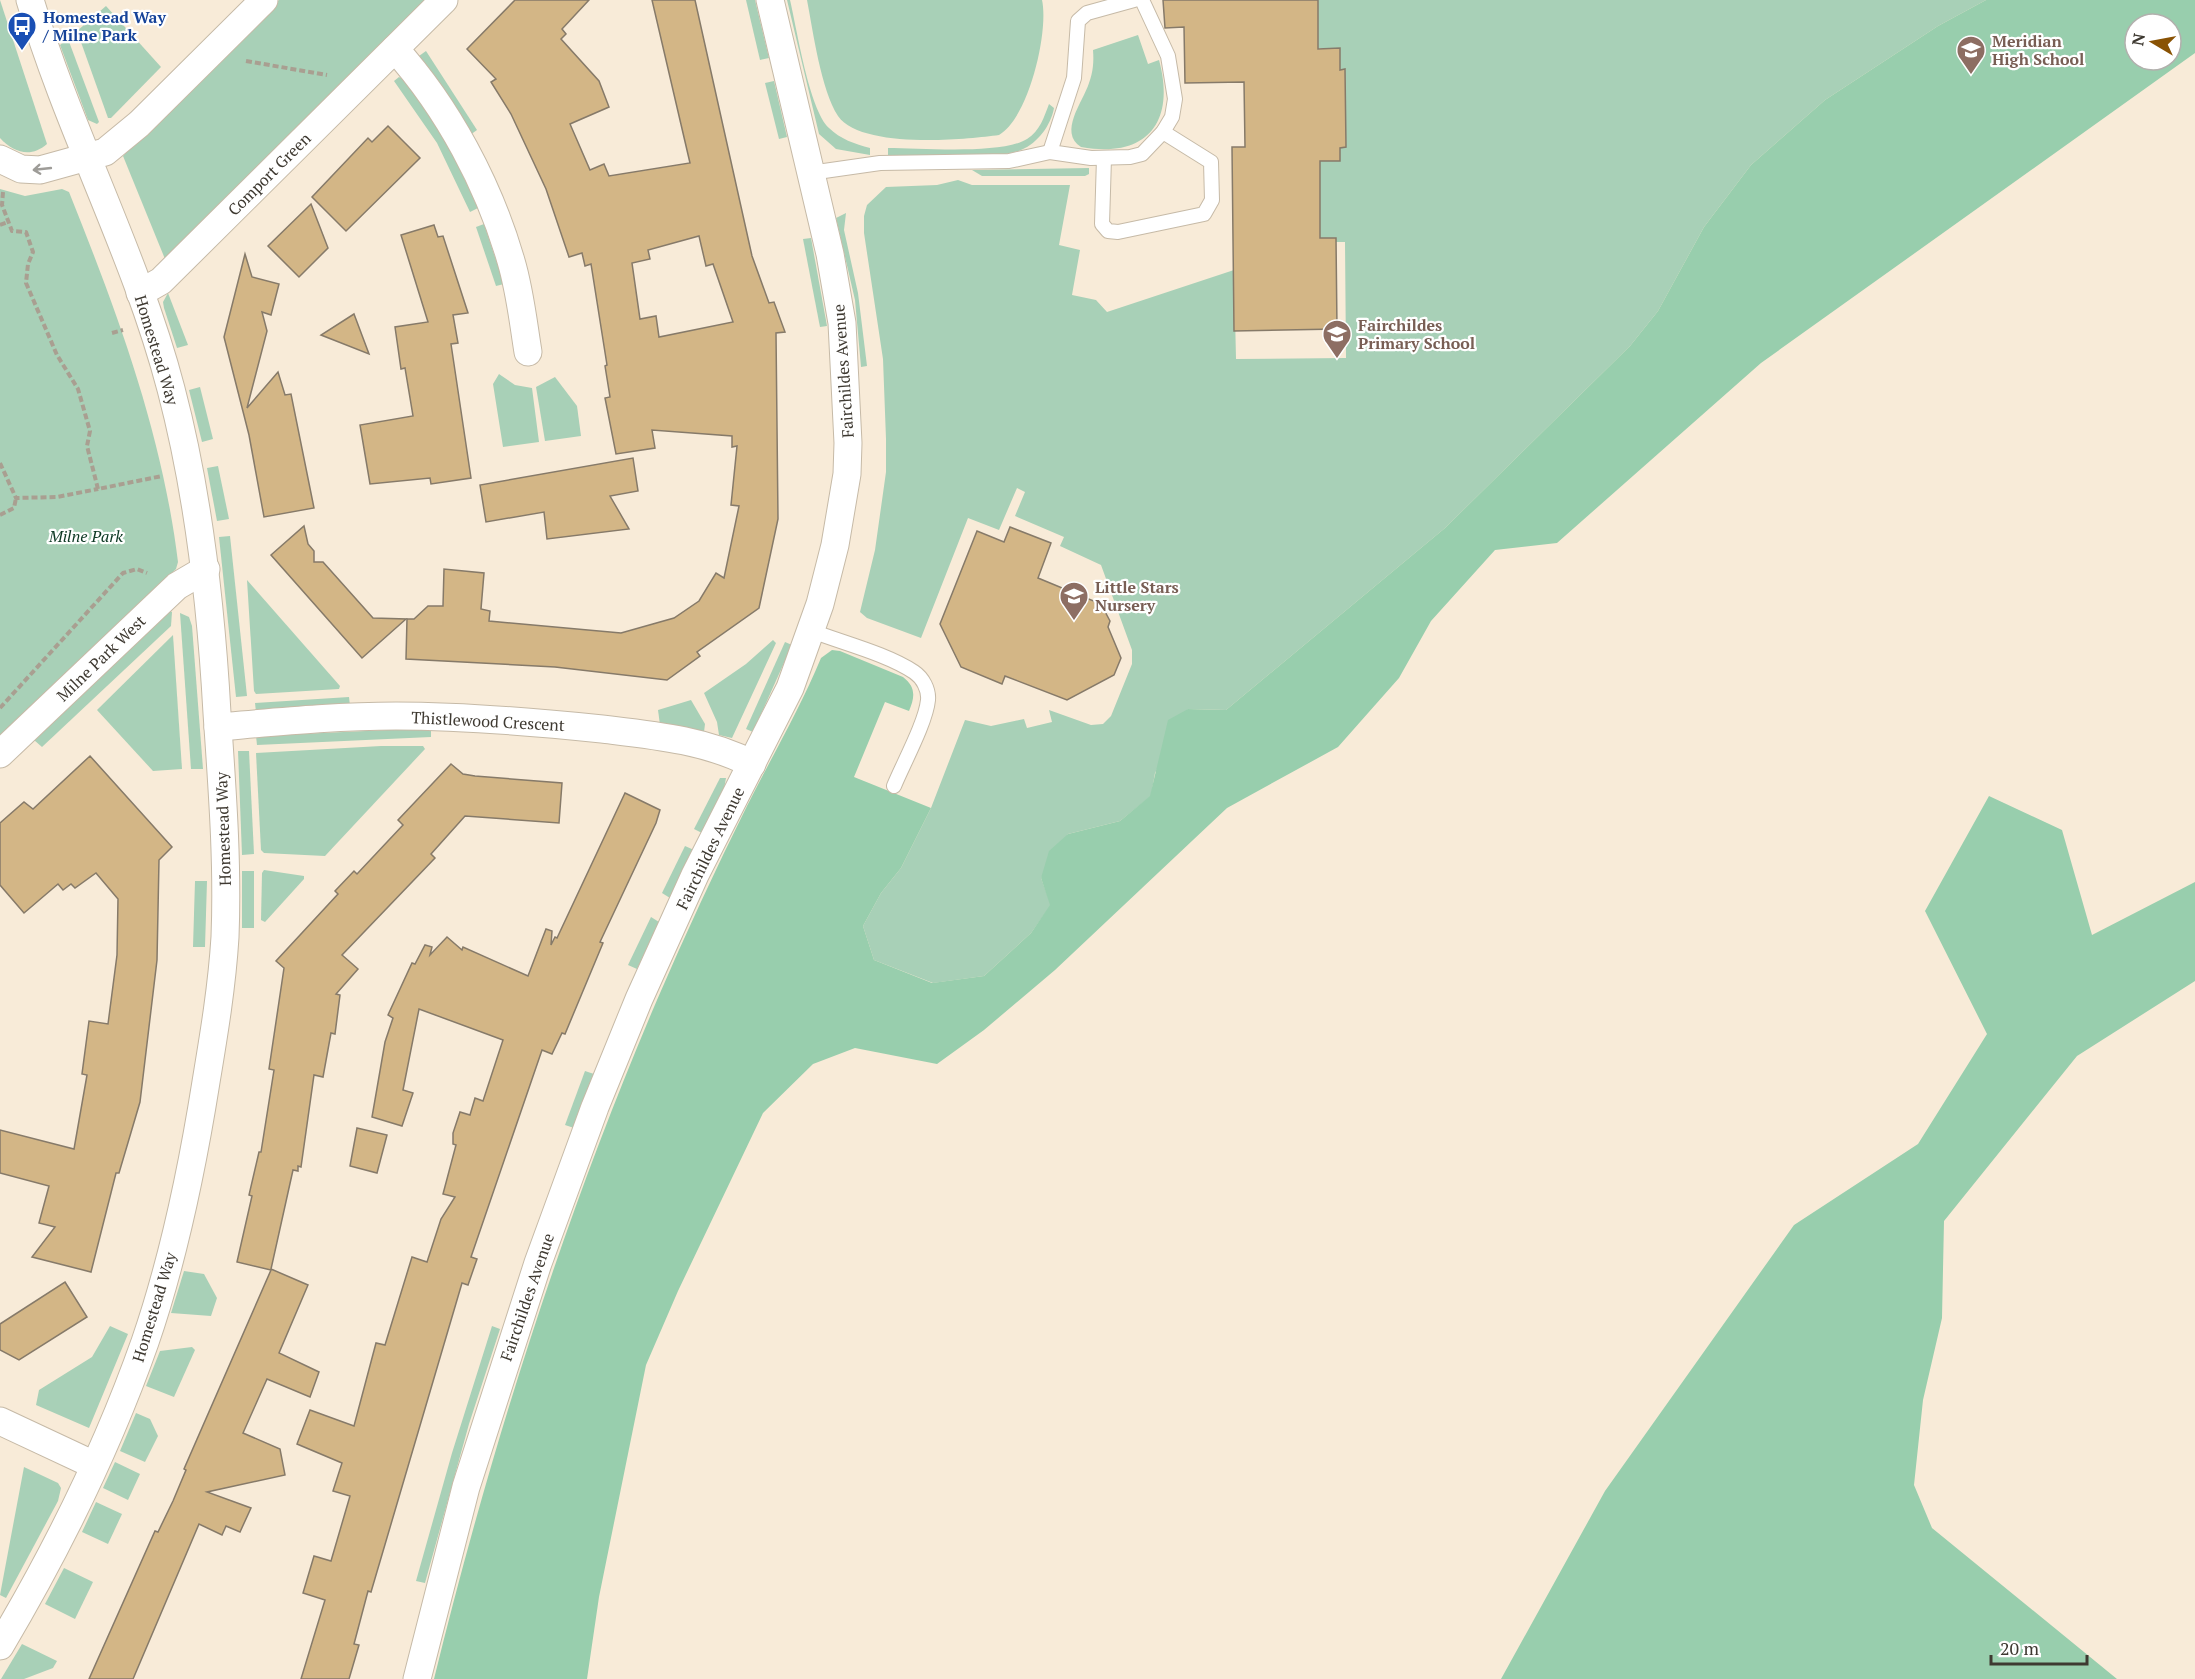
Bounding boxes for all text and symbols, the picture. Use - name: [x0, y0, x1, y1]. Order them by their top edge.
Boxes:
- place label: Homestead Way / Milne Park: [42, 6, 167, 46]
- bus stop icon: Homestead Way / Milne Park: [6, 10, 38, 52]
- north arrow: [2123, 12, 2183, 72]
- place label: Meridian High School: [1992, 30, 2084, 70]
- text: N: [2126, 32, 2150, 47]
- school or university icon: Meridian High School: [1955, 34, 1987, 76]
- street label: Comport Green: [223, 127, 316, 220]
- one-way arrow: [33, 164, 52, 175]
- street label: Homestead Way: [130, 292, 184, 409]
- street label: Fairchildes Avenue: [827, 303, 859, 439]
- place label: Fairchildes Primary School: [1358, 314, 1475, 354]
- school or university icon: Fairchildes Primary School: [1321, 318, 1353, 360]
- park label: Milne Park: [48, 525, 123, 547]
- place label: Little Stars Nursery: [1095, 576, 1179, 616]
- school or university icon: Little Stars Nursery: [1058, 580, 1090, 622]
- street label: Milne Park West: [52, 610, 150, 706]
- street label: Thistlewood Crescent: [411, 706, 565, 736]
- street label: Homestead Way: [210, 771, 236, 886]
- street label: Fairchildes Avenue: [671, 783, 749, 913]
- street label: Fairchildes Avenue: [495, 1230, 559, 1364]
- street label: Homestead Way: [127, 1248, 181, 1365]
- scale bar: [1991, 1628, 2087, 1666]
- text: 20 m: [2000, 1636, 2040, 1660]

